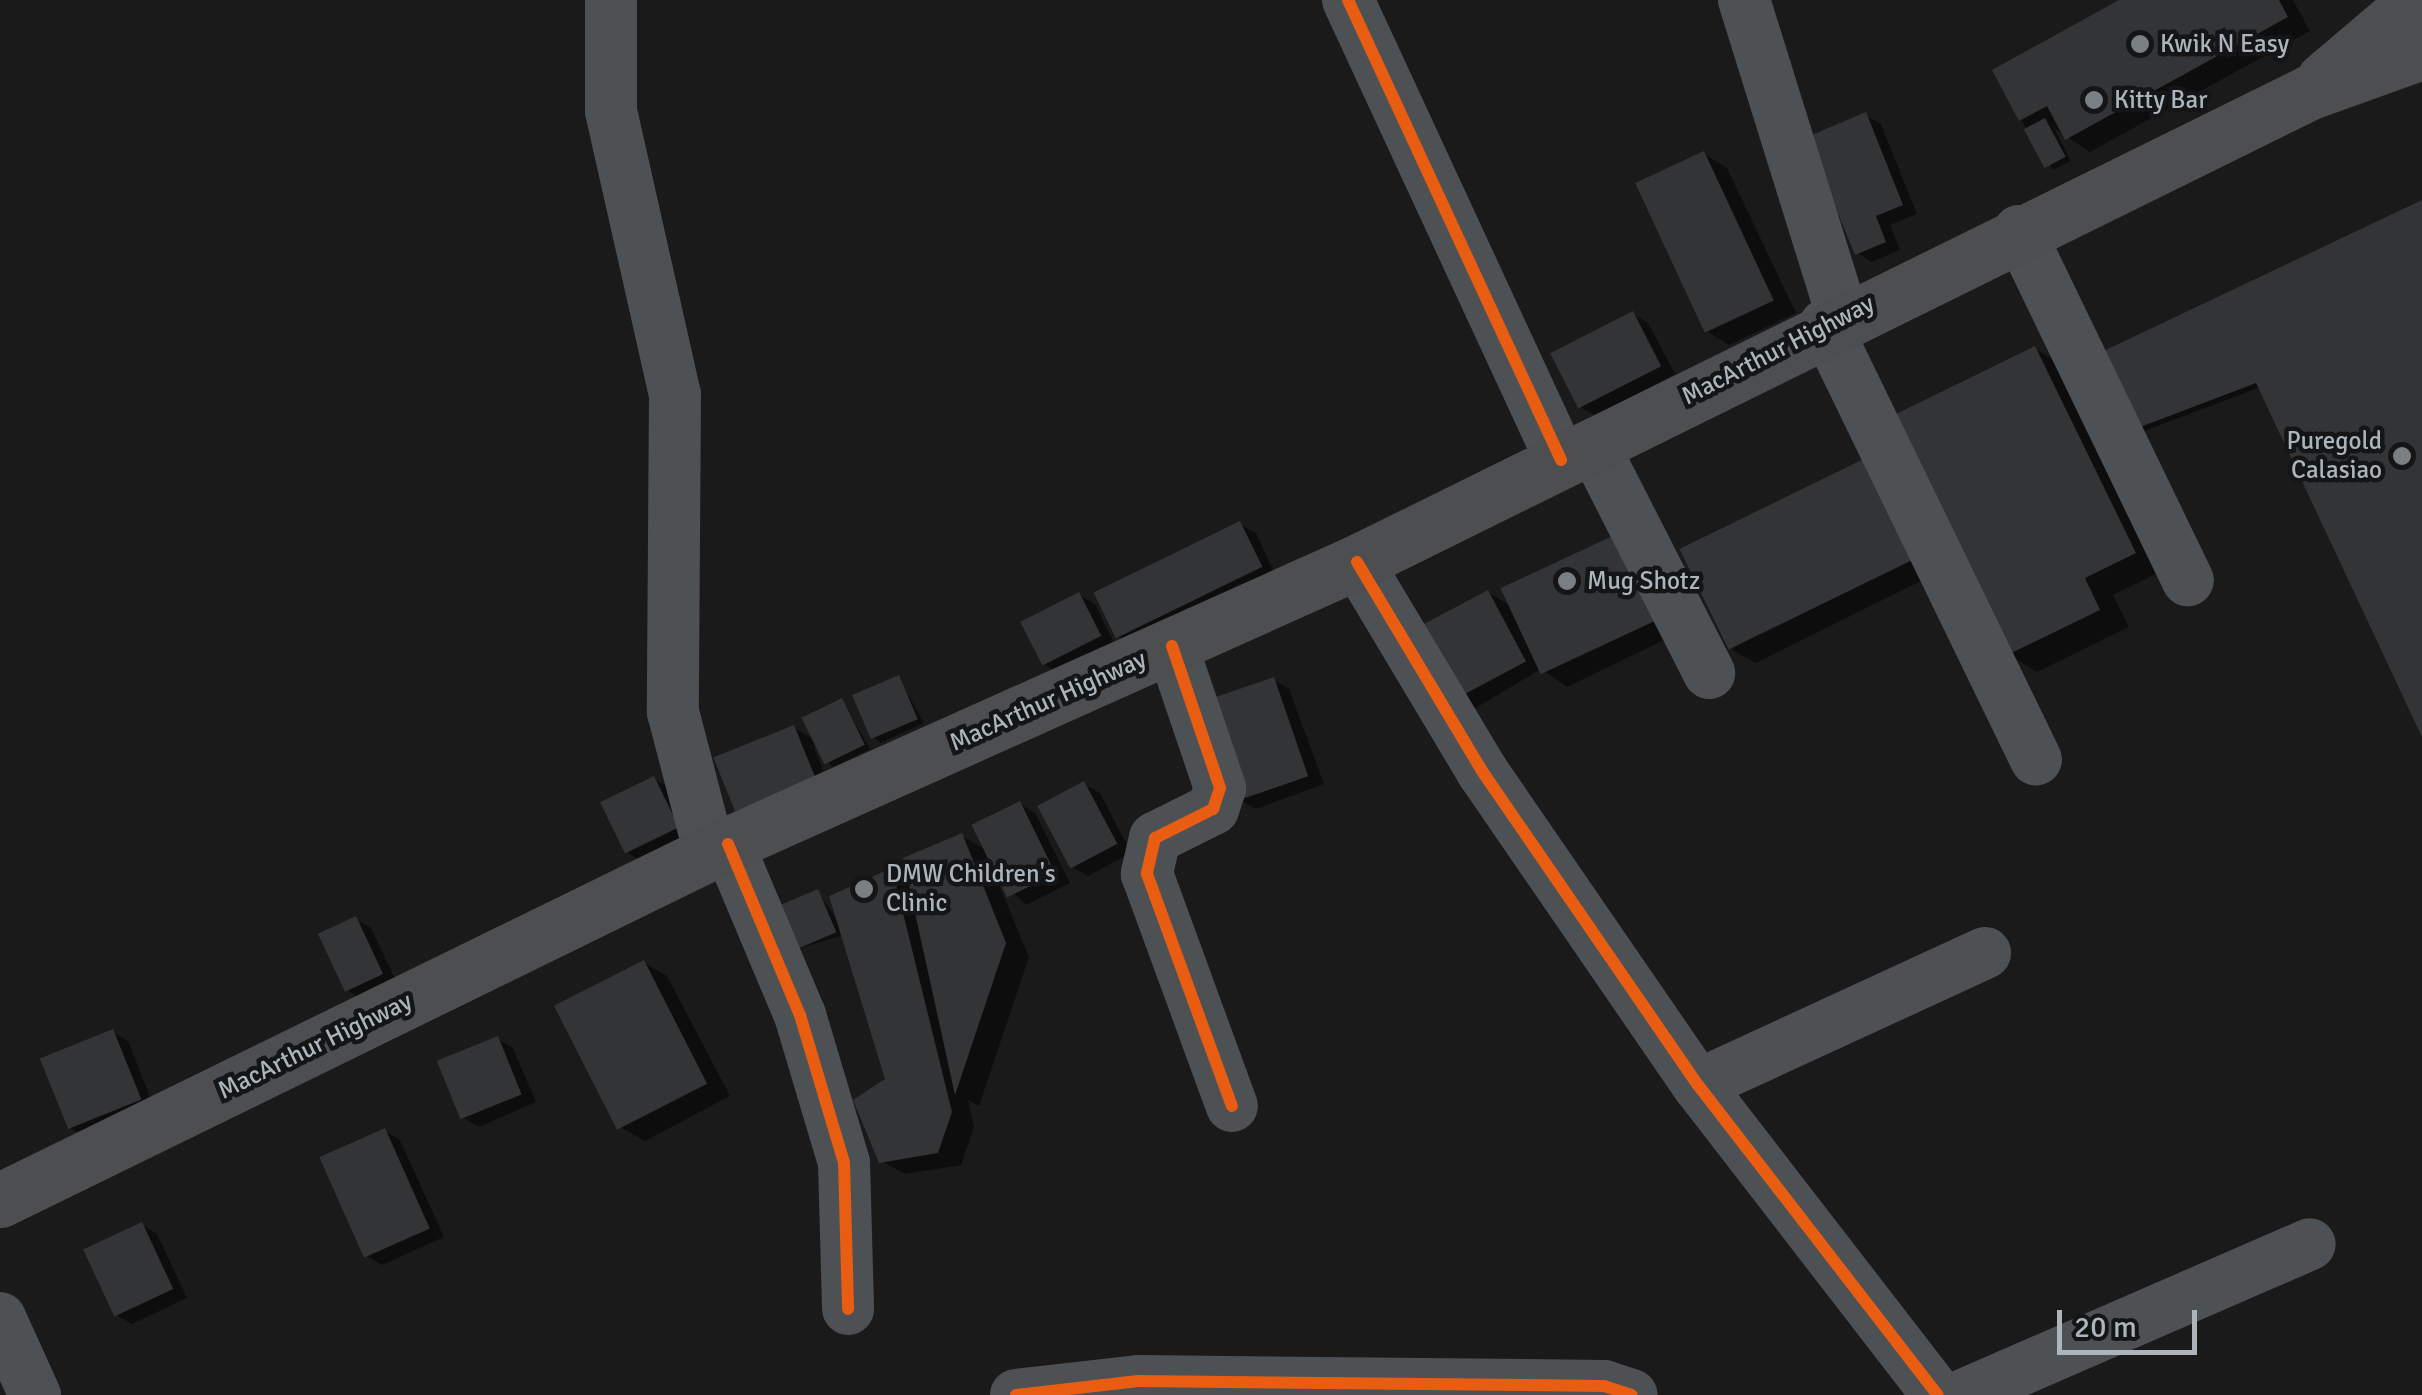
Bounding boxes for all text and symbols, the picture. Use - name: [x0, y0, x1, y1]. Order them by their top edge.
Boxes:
- place label: Kwik N Easy: [2160, 29, 2289, 59]
- marker: Kwik N Easy: [2129, 33, 2151, 55]
- place label: Kitty Bar: [2114, 85, 2207, 115]
- marker: Kitty Bar: [2083, 89, 2105, 111]
- street label: MacArthur Highway: [1677, 288, 1879, 412]
- place label: Puregold Calasiao: [2287, 427, 2382, 486]
- marker: Puregold Calasiao: [2391, 445, 2413, 467]
- place label: Mug Shotz: [1587, 566, 1700, 596]
- marker: Mug Shotz: [1556, 570, 1578, 592]
- street label: MacArthur Highway: [945, 644, 1151, 758]
- place label: DMW Children's Clinic: [886, 860, 1056, 919]
- marker: DMW Children's Clinic: [851, 876, 877, 902]
- street label: MacArthur Highway: [213, 986, 417, 1106]
- scale bar: [2062, 1290, 2202, 1352]
- text: 20 m: [2074, 1309, 2137, 1346]

